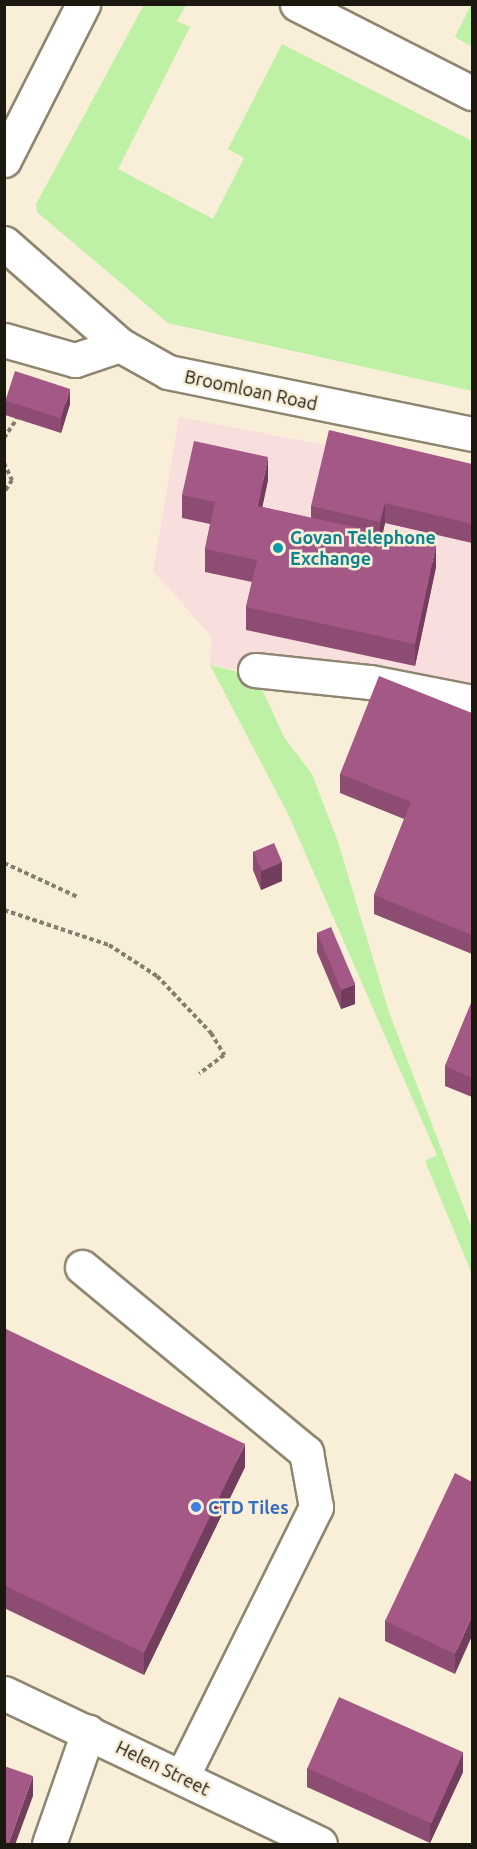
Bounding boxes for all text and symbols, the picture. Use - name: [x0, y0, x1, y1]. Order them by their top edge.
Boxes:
- street label: Broomloan Road: [183, 365, 319, 415]
- place label: Govan Telephone Exchange: [290, 527, 436, 570]
- marker: Govan Telephone Exchange: [271, 541, 285, 555]
- place label: CTD Tiles: [208, 1496, 289, 1518]
- marker: CTD Tiles: [189, 1500, 203, 1514]
- street label: Helen Street: [113, 1736, 213, 1800]

